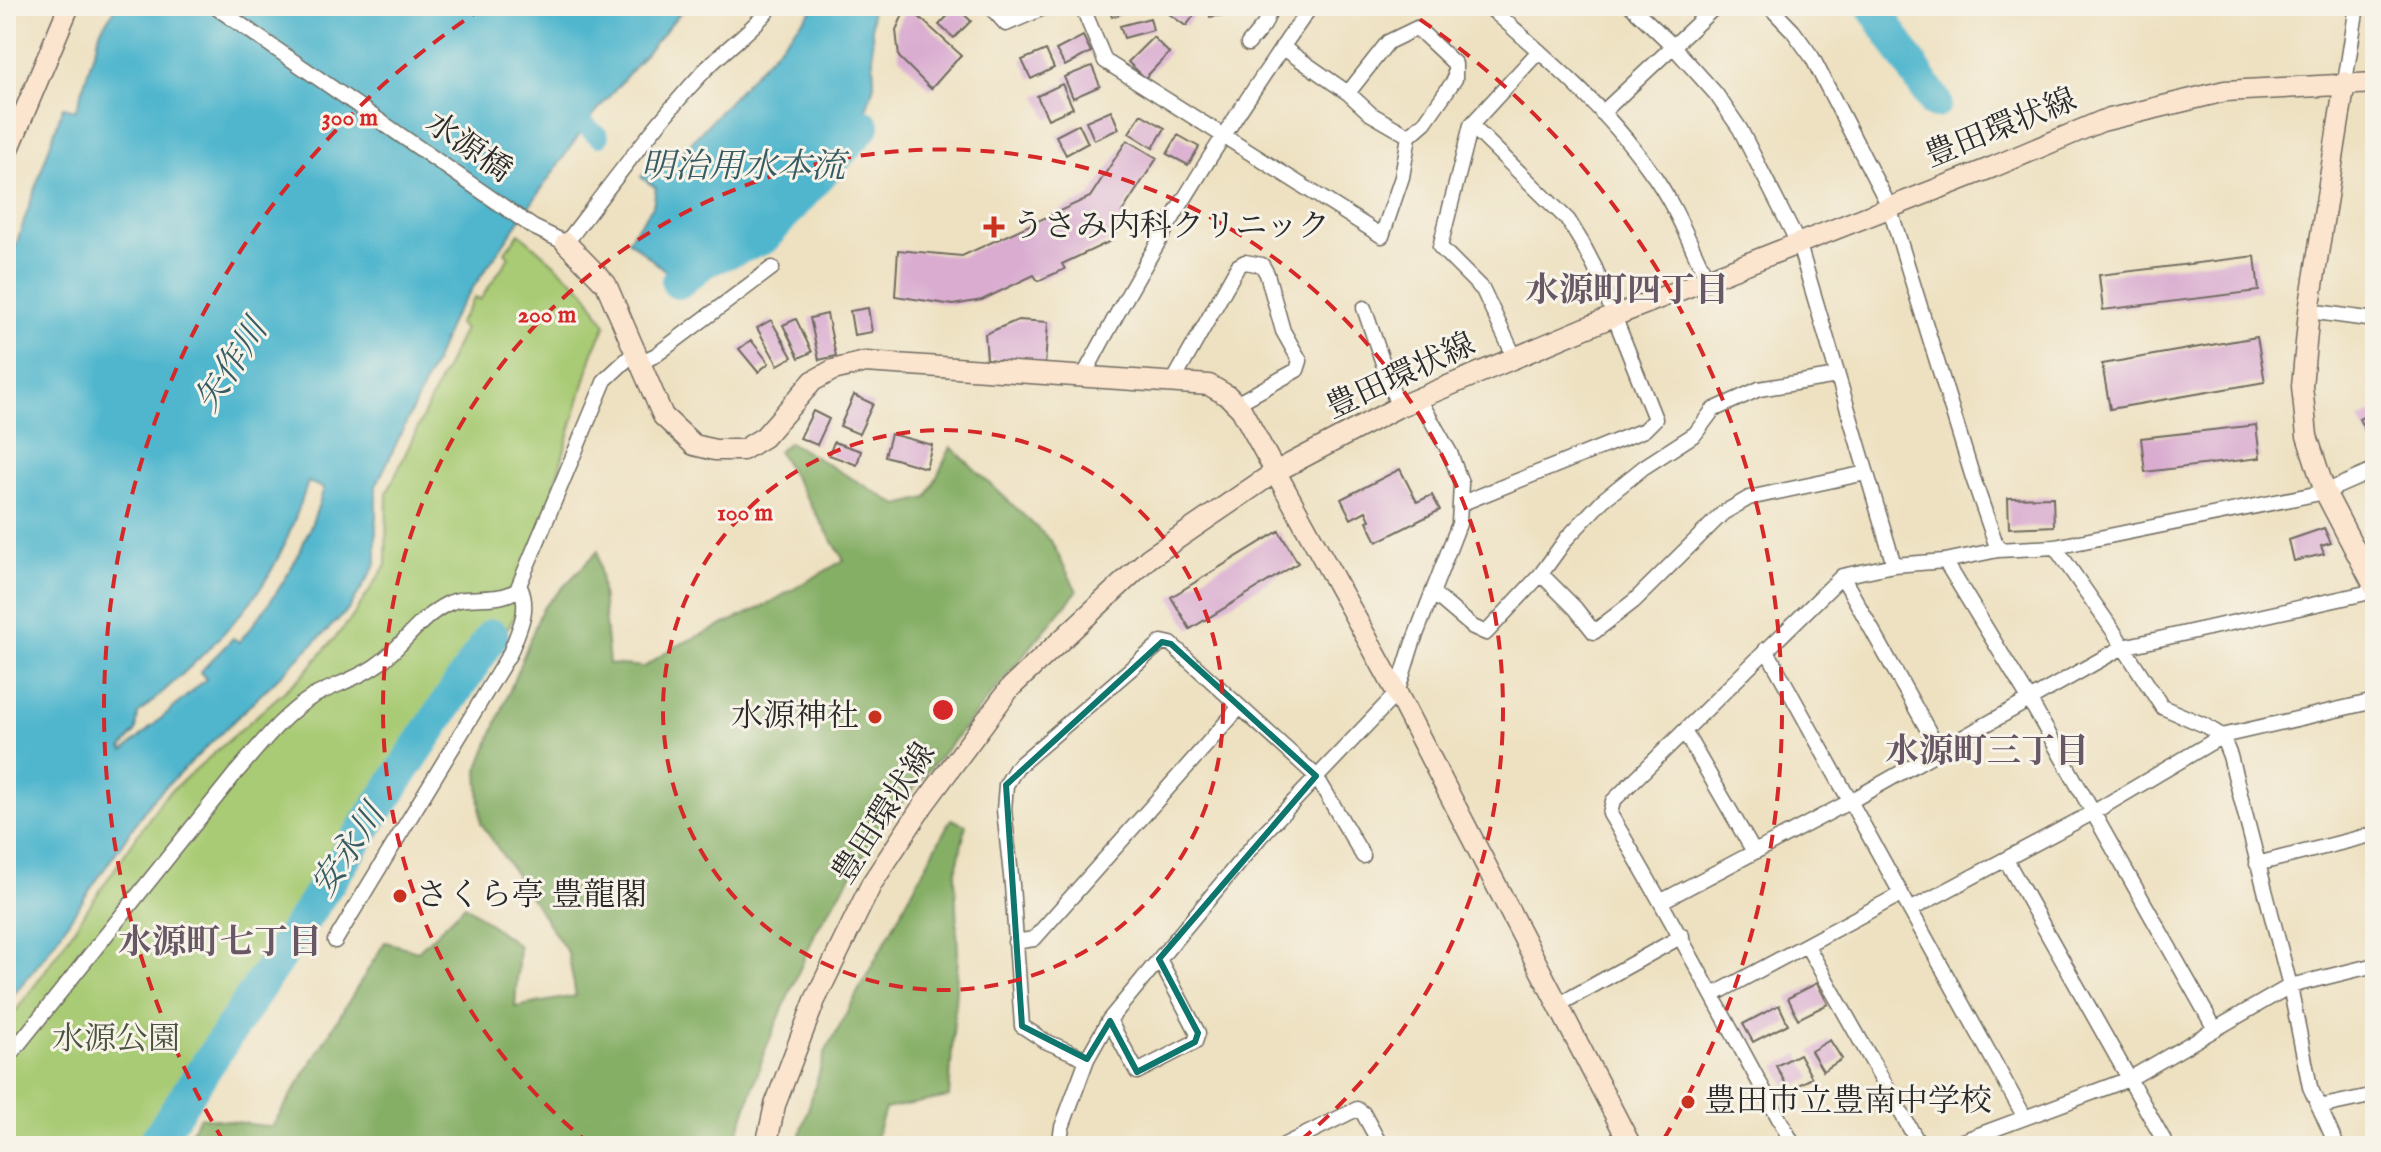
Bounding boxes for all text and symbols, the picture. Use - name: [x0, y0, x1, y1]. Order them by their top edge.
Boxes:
- street label: 豊田環状線: [1919, 80, 2083, 178]
- text: 300 m: [322, 103, 379, 134]
- street label: 水源橋: [417, 104, 519, 192]
- water label: 明治用水本流: [641, 146, 850, 189]
- place label: うさみ内科クリニック: [1012, 207, 1330, 248]
- marker: うさみ内科クリニック: [983, 216, 1005, 238]
- district label: 水源町四丁目: [1525, 270, 1729, 313]
- text: 200 m: [518, 300, 577, 331]
- water label: 矢作川: [186, 308, 280, 420]
- street label: 豊田環状線: [1320, 325, 1482, 429]
- text: 100 m: [717, 498, 774, 529]
- centre of rings: [929, 696, 957, 724]
- place label: 水源神社: [731, 697, 859, 738]
- marker: 水源神社: [866, 708, 884, 726]
- district label: 水源町三丁目: [1885, 731, 2089, 774]
- street label: 豊田環状線: [824, 736, 946, 892]
- water label: 安永川: [303, 793, 398, 905]
- place label: さくら亭 豊龍閣: [416, 876, 647, 917]
- marker: さくら亭 豊龍閣: [391, 887, 409, 905]
- district label: 水源町七丁目: [118, 922, 322, 965]
- park label: 水源公園: [52, 1020, 180, 1061]
- place label: 豊田市立豊南中学校: [1704, 1082, 1992, 1123]
- marker: 豊田市立豊南中学校: [1679, 1093, 1697, 1111]

